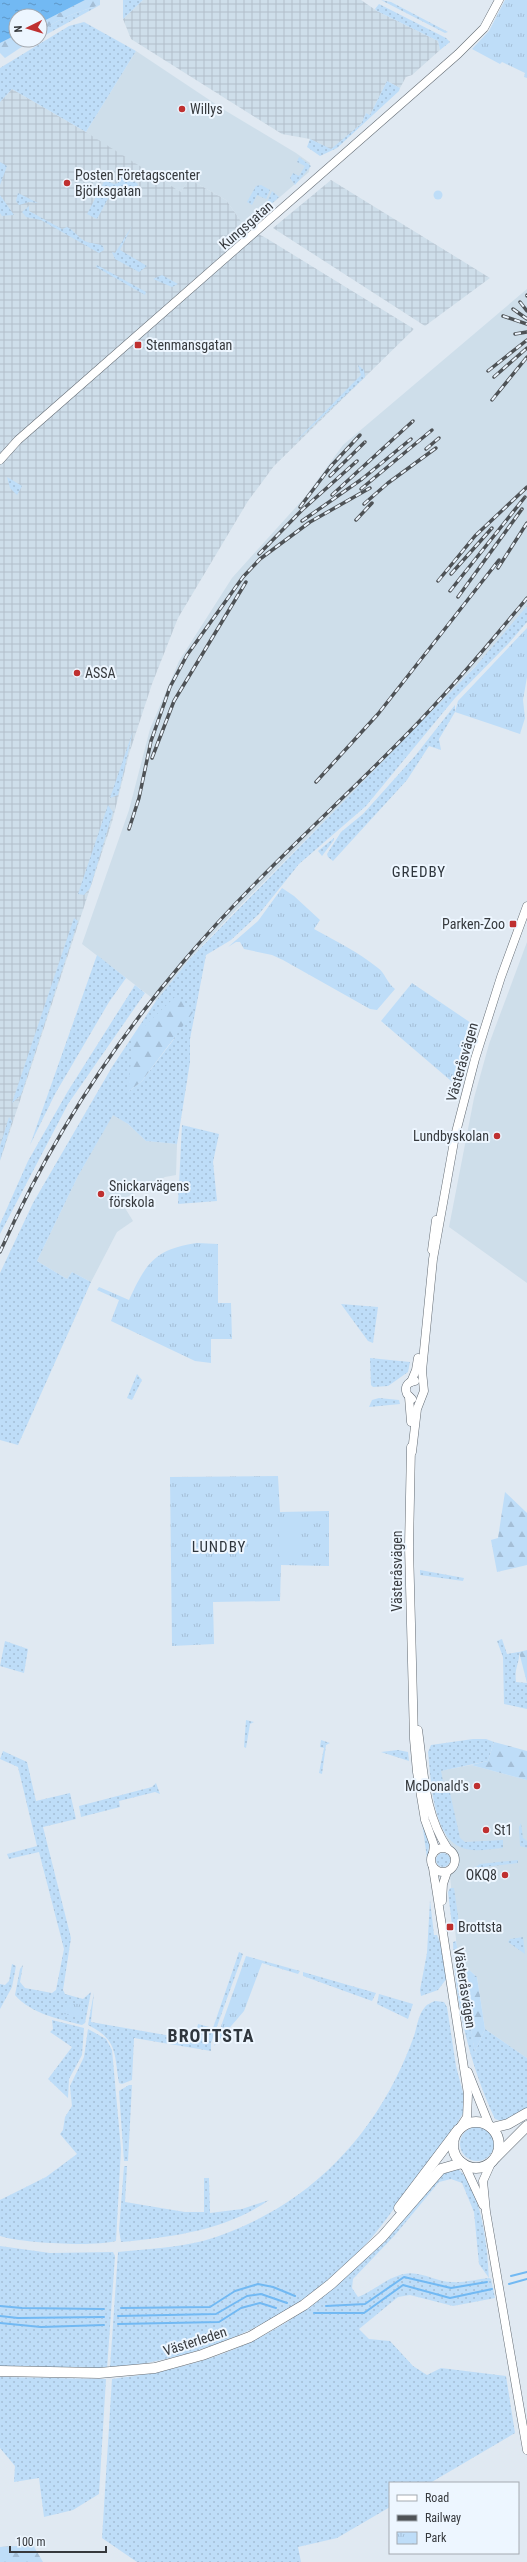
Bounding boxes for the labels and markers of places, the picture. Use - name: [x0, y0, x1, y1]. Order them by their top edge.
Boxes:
- place label: Willys: [190, 101, 223, 117]
- marker: Willys: [177, 104, 187, 114]
- place label: Posten Företagscenter Björksgatan: [75, 167, 200, 199]
- marker: Posten Företagscenter Björksgatan: [62, 178, 72, 188]
- place label: Stenmansgatan: [146, 337, 232, 353]
- marker: Stenmansgatan: [133, 340, 143, 350]
- place label: ASSA: [85, 665, 116, 681]
- marker: ASSA: [72, 668, 82, 678]
- place label: Parken-Zoo: [442, 916, 505, 932]
- marker: Parken-Zoo: [508, 919, 518, 929]
- place label: Lundbyskolan: [413, 1128, 489, 1144]
- marker: Lundbyskolan: [492, 1131, 502, 1141]
- place label: Snickarvägens förskola: [109, 1178, 189, 1210]
- marker: Snickarvägens förskola: [96, 1189, 106, 1199]
- place label: McDonald's: [405, 1778, 469, 1794]
- marker: McDonald's: [472, 1781, 482, 1791]
- place label: St1: [494, 1822, 512, 1838]
- marker: St1: [481, 1825, 491, 1835]
- place label: OKQ8: [466, 1867, 497, 1883]
- marker: OKQ8: [500, 1870, 510, 1880]
- place label: Brottsta: [458, 1919, 502, 1935]
- marker: Brottsta: [445, 1922, 455, 1932]

